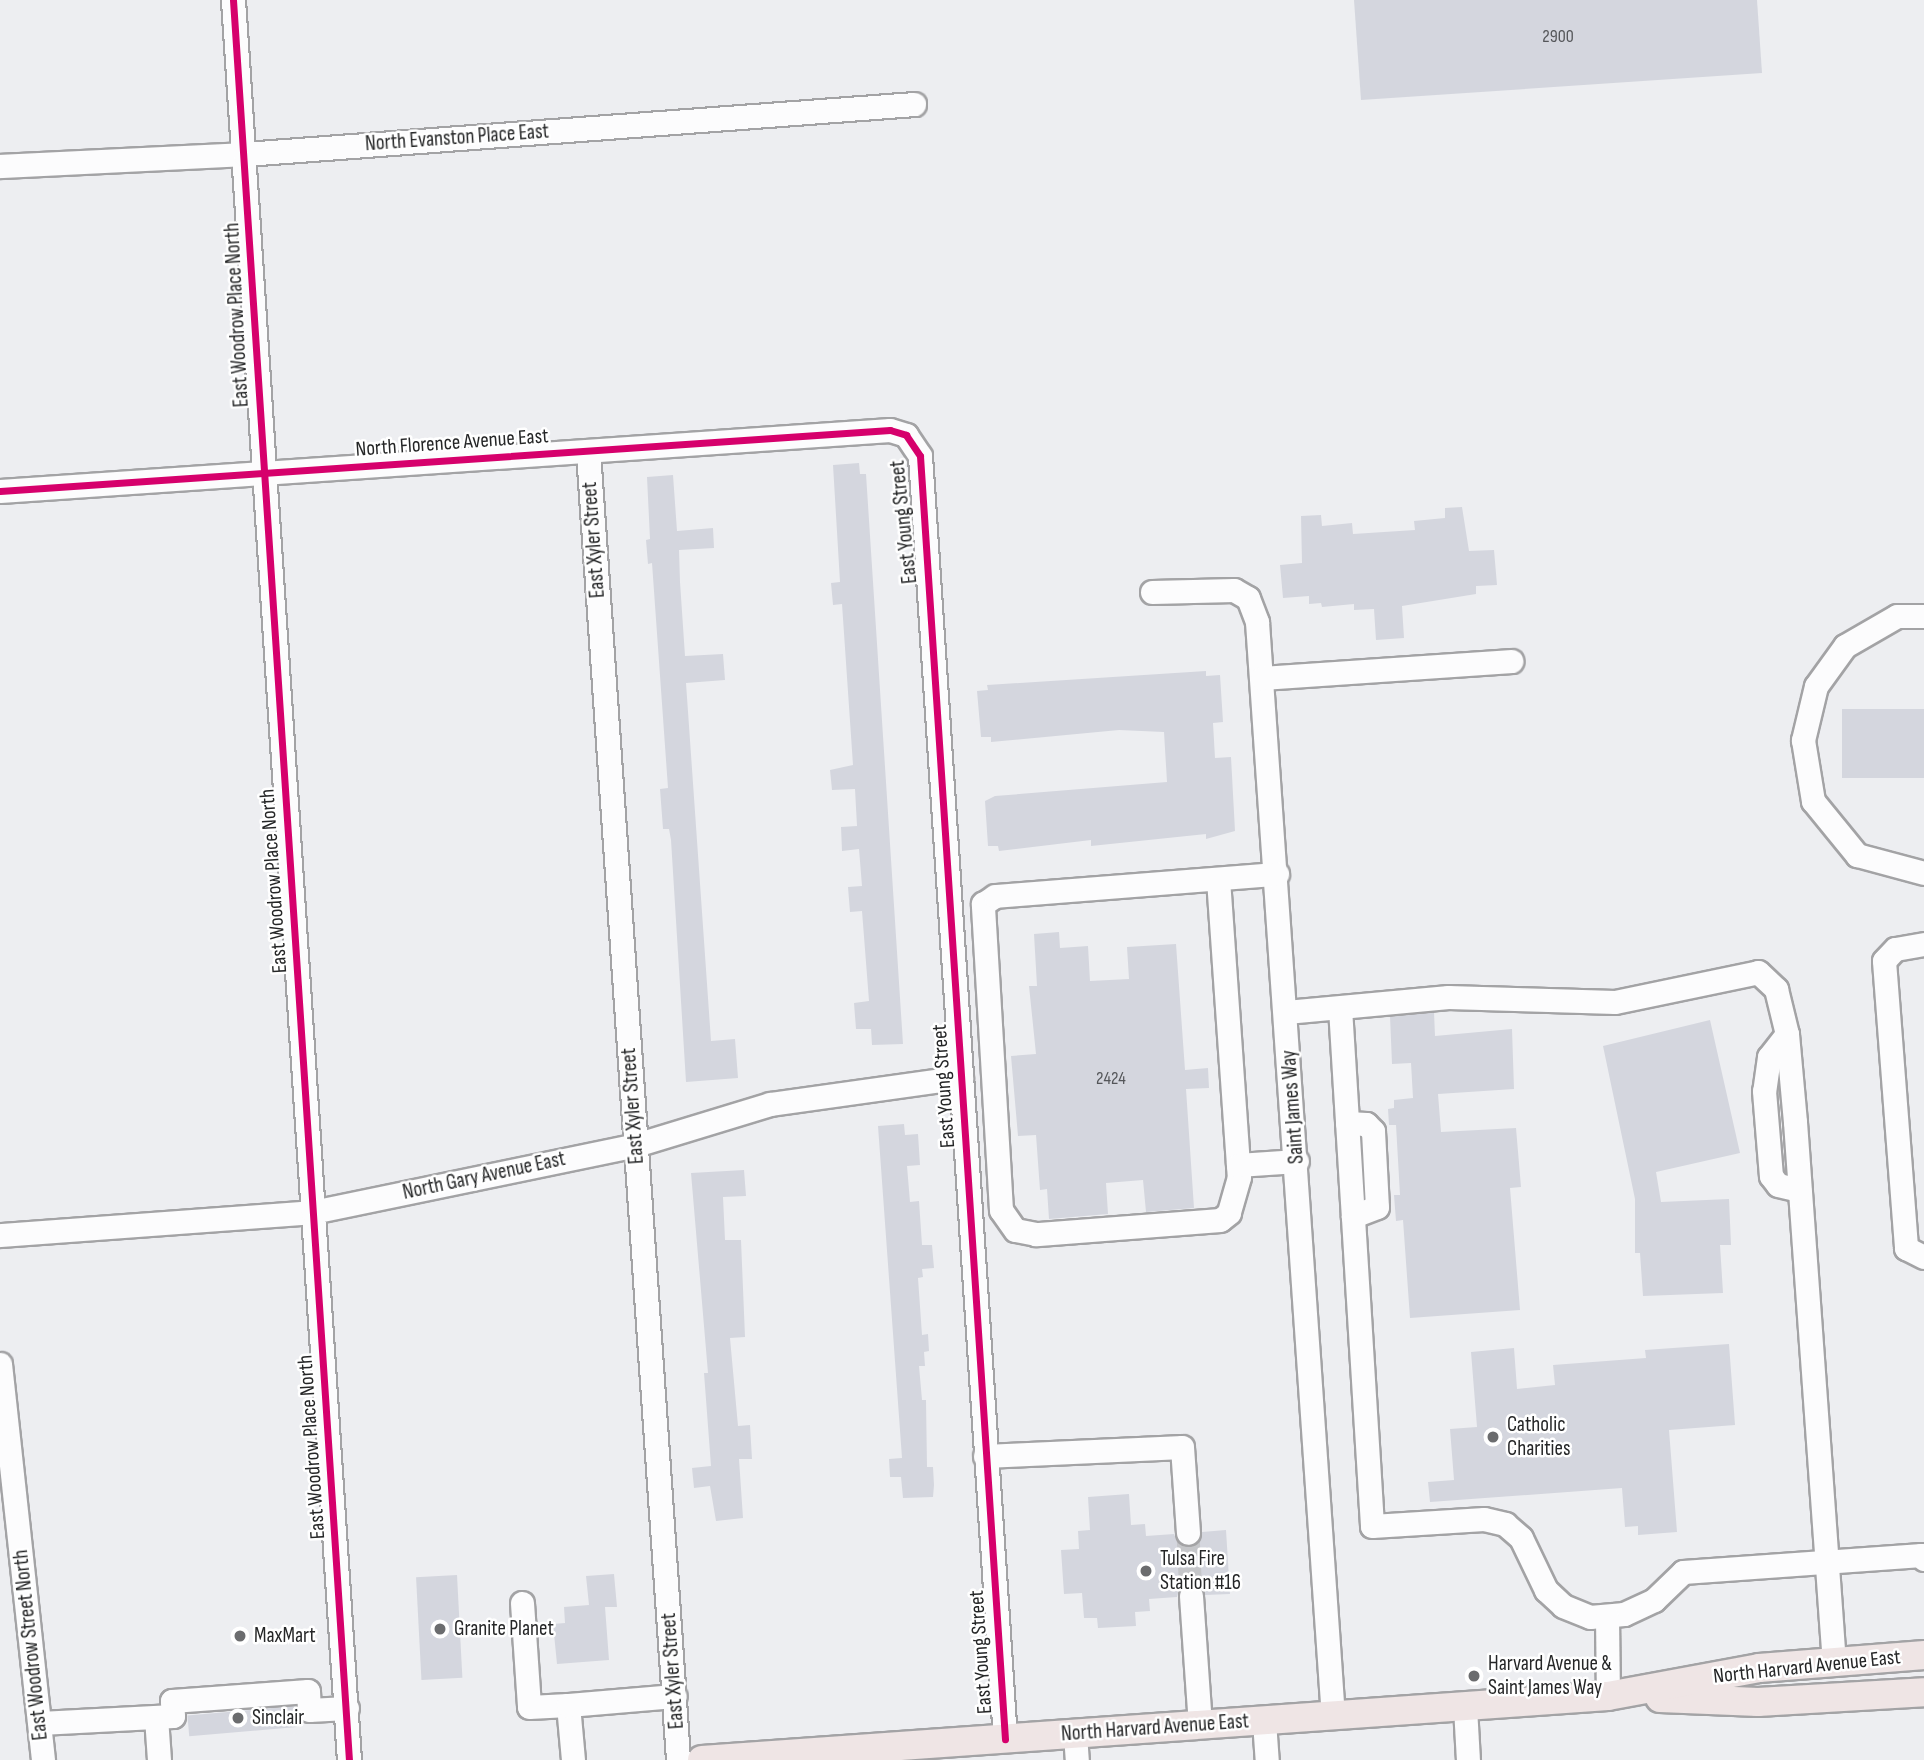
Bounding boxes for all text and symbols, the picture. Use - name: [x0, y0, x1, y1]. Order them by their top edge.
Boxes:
- house number: 2900: [1542, 26, 1574, 48]
- street label: North Evanston Place East: [364, 119, 550, 157]
- street label: East Woodrow Place North: [220, 222, 254, 408]
- street label: North Florence Avenue East: [355, 424, 549, 462]
- street label: East Young Street: [885, 459, 923, 585]
- street label: East Xyler Street: [577, 481, 611, 599]
- street label: East Woodrow Place North: [255, 788, 293, 974]
- street label: East Young Street: [927, 1023, 961, 1149]
- street label: East Xyler Street: [616, 1047, 650, 1165]
- street label: Saint James Way: [1276, 1049, 1310, 1165]
- house number: 2424: [1096, 1068, 1126, 1090]
- street label: North Gary Avenue East: [400, 1146, 568, 1206]
- street label: East Woodrow Place North: [293, 1354, 331, 1540]
- place label: Catholic Charities: [1507, 1412, 1570, 1462]
- marker: Catholic Charities: [1485, 1429, 1501, 1445]
- place label: Tulsa Fire Station #16: [1160, 1546, 1241, 1596]
- street label: East Woodrow Street North: [8, 1549, 54, 1741]
- marker: Tulsa Fire Station #16: [1138, 1563, 1154, 1579]
- street label: East Young Street: [964, 1589, 998, 1715]
- street label: East Xyler Street: [656, 1612, 690, 1730]
- place label: Granite Planet: [454, 1616, 554, 1642]
- marker: Granite Planet: [432, 1621, 448, 1637]
- place label: MaxMart: [254, 1623, 316, 1649]
- marker: MaxMart: [232, 1628, 248, 1644]
- street label: North Harvard Avenue East: [1712, 1645, 1902, 1689]
- place label: Harvard Avenue & Saint James Way: [1488, 1651, 1612, 1701]
- marker: Harvard Avenue & Saint James Way: [1466, 1668, 1482, 1684]
- place label: Sinclair: [252, 1705, 304, 1731]
- street label: North Harvard Avenue East: [1060, 1709, 1250, 1747]
- marker: Sinclair: [230, 1710, 246, 1726]

